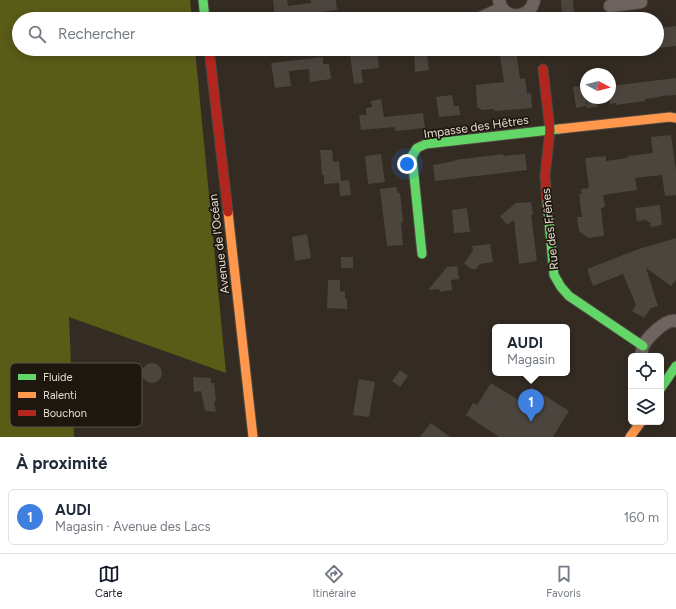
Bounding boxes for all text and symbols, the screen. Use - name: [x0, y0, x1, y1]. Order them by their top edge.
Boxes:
- search box: [12, 12, 664, 56]
- icon: search: [26, 23, 48, 45]
- text: Rechercher: [58, 25, 135, 43]
- north arrow: [580, 68, 616, 104]
- street label: Impasse des Hêtres: [423, 113, 530, 141]
- your location: [397, 154, 417, 174]
- street label: Rue des Frênes: [539, 187, 561, 270]
- street label: Avenue de l'Océan: [206, 193, 232, 295]
- popup: [492, 324, 570, 376]
- text: AUDI: [507, 334, 543, 352]
- text: Magasin: [507, 352, 555, 367]
- map controls: [628, 353, 664, 425]
- button: locate: [628, 353, 664, 389]
- legend: [10, 363, 142, 427]
- text: Fluide: [43, 371, 73, 384]
- text: Ralenti: [43, 389, 77, 402]
- pin: 1: [518, 389, 544, 422]
- button: layers: [628, 389, 664, 425]
- text: Bouchon: [43, 407, 87, 420]
- text: À proximité: [16, 453, 107, 473]
- text: AUDI: [55, 501, 91, 519]
- text: 1: [27, 510, 33, 525]
- text: 160 m: [624, 510, 659, 525]
- text: Magasin · Avenue des Lacs: [55, 519, 211, 534]
- tab: Carte: [95, 563, 122, 600]
- tab: Itinéraire: [313, 563, 356, 600]
- tab: Favoris: [546, 563, 581, 600]

